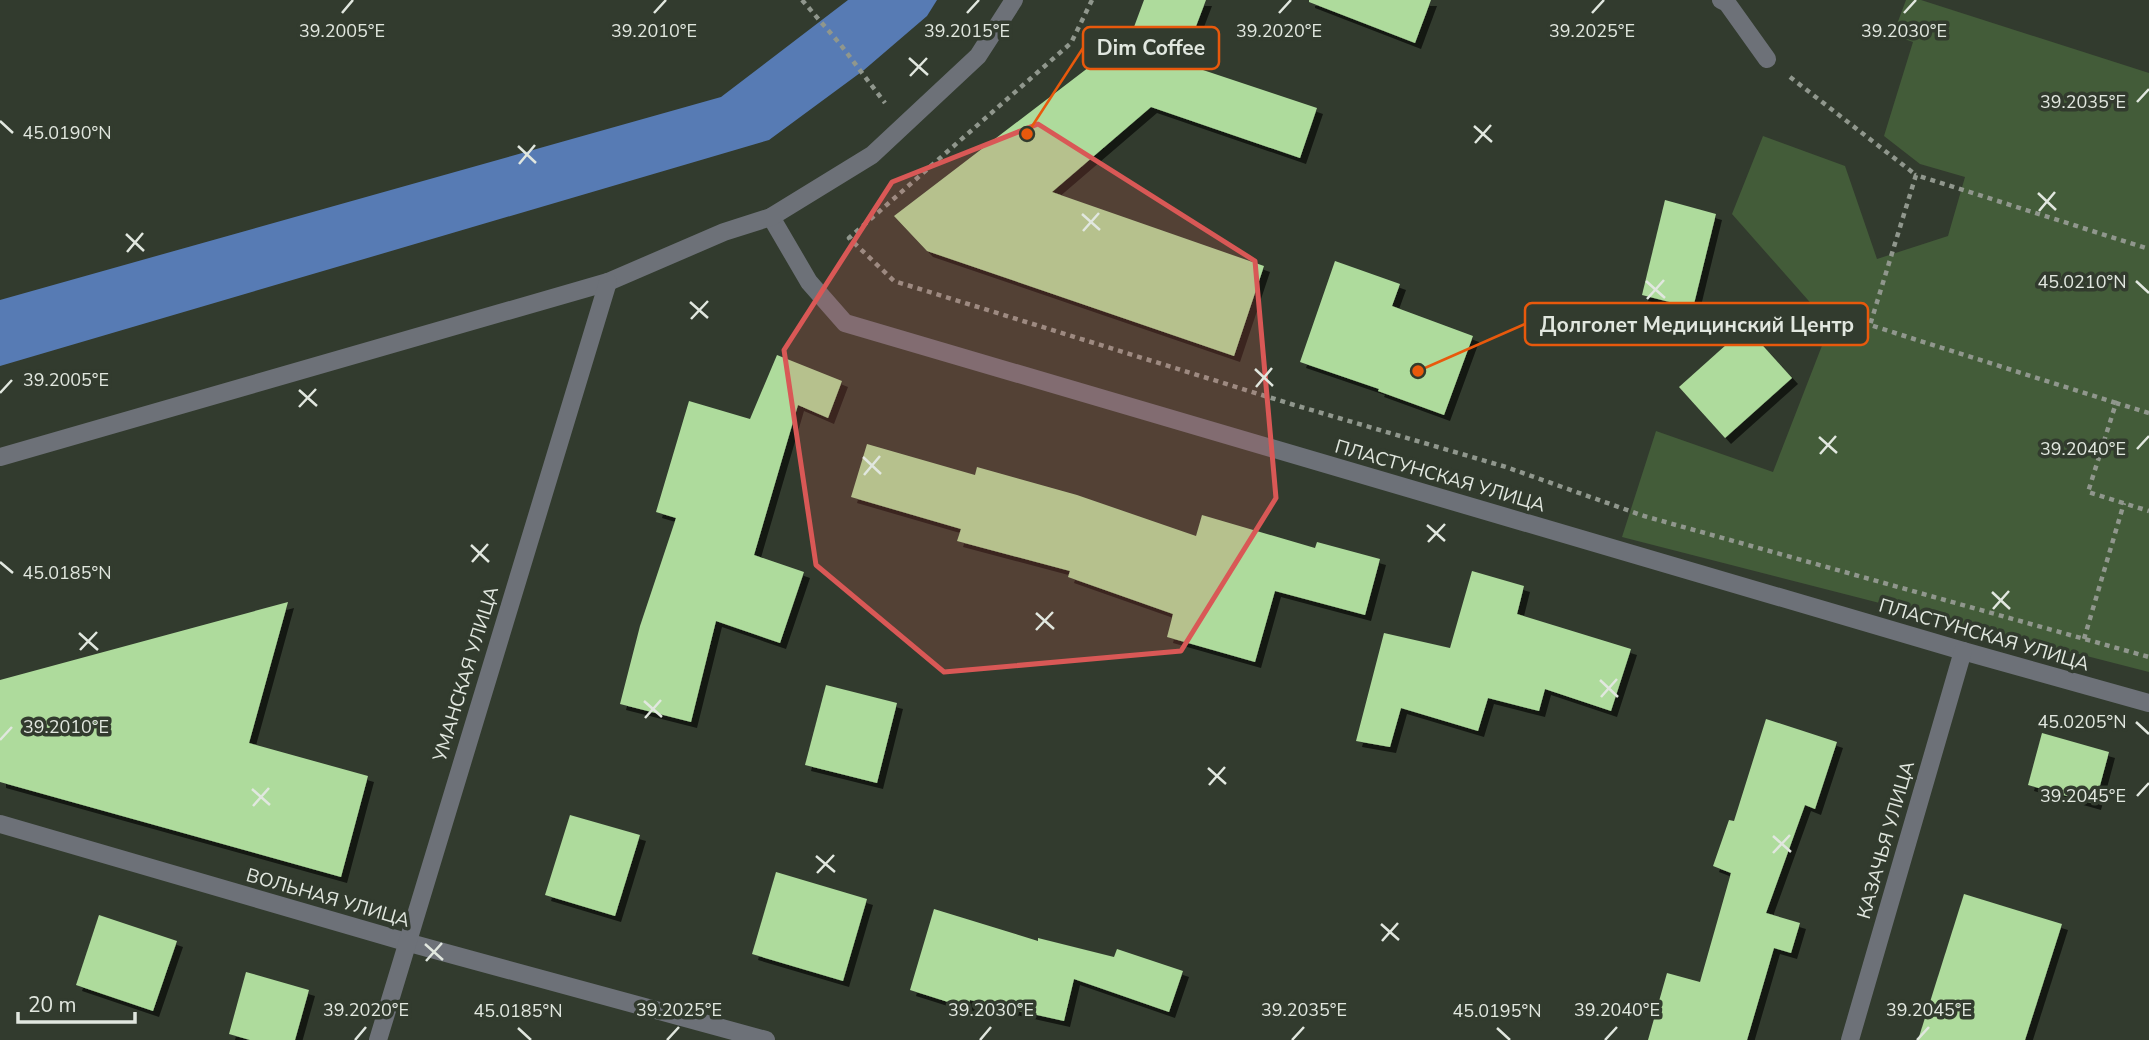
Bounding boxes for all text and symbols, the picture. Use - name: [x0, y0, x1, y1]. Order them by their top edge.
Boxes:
- text: 39.2005°E: [299, 19, 385, 43]
- text: 39.2010°E: [611, 19, 697, 43]
- text: 39.2015°E: [924, 19, 1010, 43]
- text: 39.2020°E: [1236, 19, 1322, 43]
- text: 39.2025°E: [1549, 19, 1635, 43]
- text: 39.2030°E: [1861, 19, 1947, 43]
- callout: Dim Coffee: [1083, 27, 1219, 69]
- text: Dim Coffee: [1097, 34, 1205, 62]
- text: 39.2035°E: [2040, 90, 2126, 114]
- text: 45.0190°N: [23, 121, 111, 145]
- text: 45.0210°N: [2038, 270, 2126, 294]
- callout: Долголет Медицинский Центр: [1525, 303, 1868, 345]
- text: Долголет Медицинский Центр: [1540, 311, 1854, 339]
- text: 39.2005°E: [23, 368, 109, 392]
- street label: ПЛАСТУНСКАЯ УЛИЦА: [1332, 433, 1548, 519]
- text: 39.2040°E: [2040, 437, 2126, 461]
- text: 45.0185°N: [23, 561, 111, 585]
- street label: УМАНСКАЯ УЛИЦА: [427, 583, 505, 766]
- street label: ПЛАСТУНСКАЯ УЛИЦА: [1876, 592, 2092, 678]
- text: 45.0205°N: [2038, 710, 2126, 734]
- text: 39.2010°E: [23, 715, 109, 739]
- street label: КАЗАЧЬЯ УЛИЦА: [1851, 758, 1921, 922]
- text: 39.2045°E: [2040, 784, 2126, 808]
- street label: ВОЛЬНАЯ УЛИЦА: [243, 862, 413, 934]
- scale bar: [18, 981, 135, 1025]
- text: 20 m: [28, 991, 77, 1019]
- text: 39.2020°E: [323, 998, 409, 1022]
- text: 39.2025°E: [636, 998, 722, 1022]
- text: 39.2030°E: [948, 998, 1034, 1022]
- text: 39.2035°E: [1261, 998, 1347, 1022]
- text: 39.2040°E: [1574, 998, 1660, 1022]
- text: 39.2045°E: [1886, 998, 1972, 1022]
- text: 45.0185°N: [474, 999, 562, 1023]
- text: 45.0195°N: [1453, 999, 1541, 1023]

